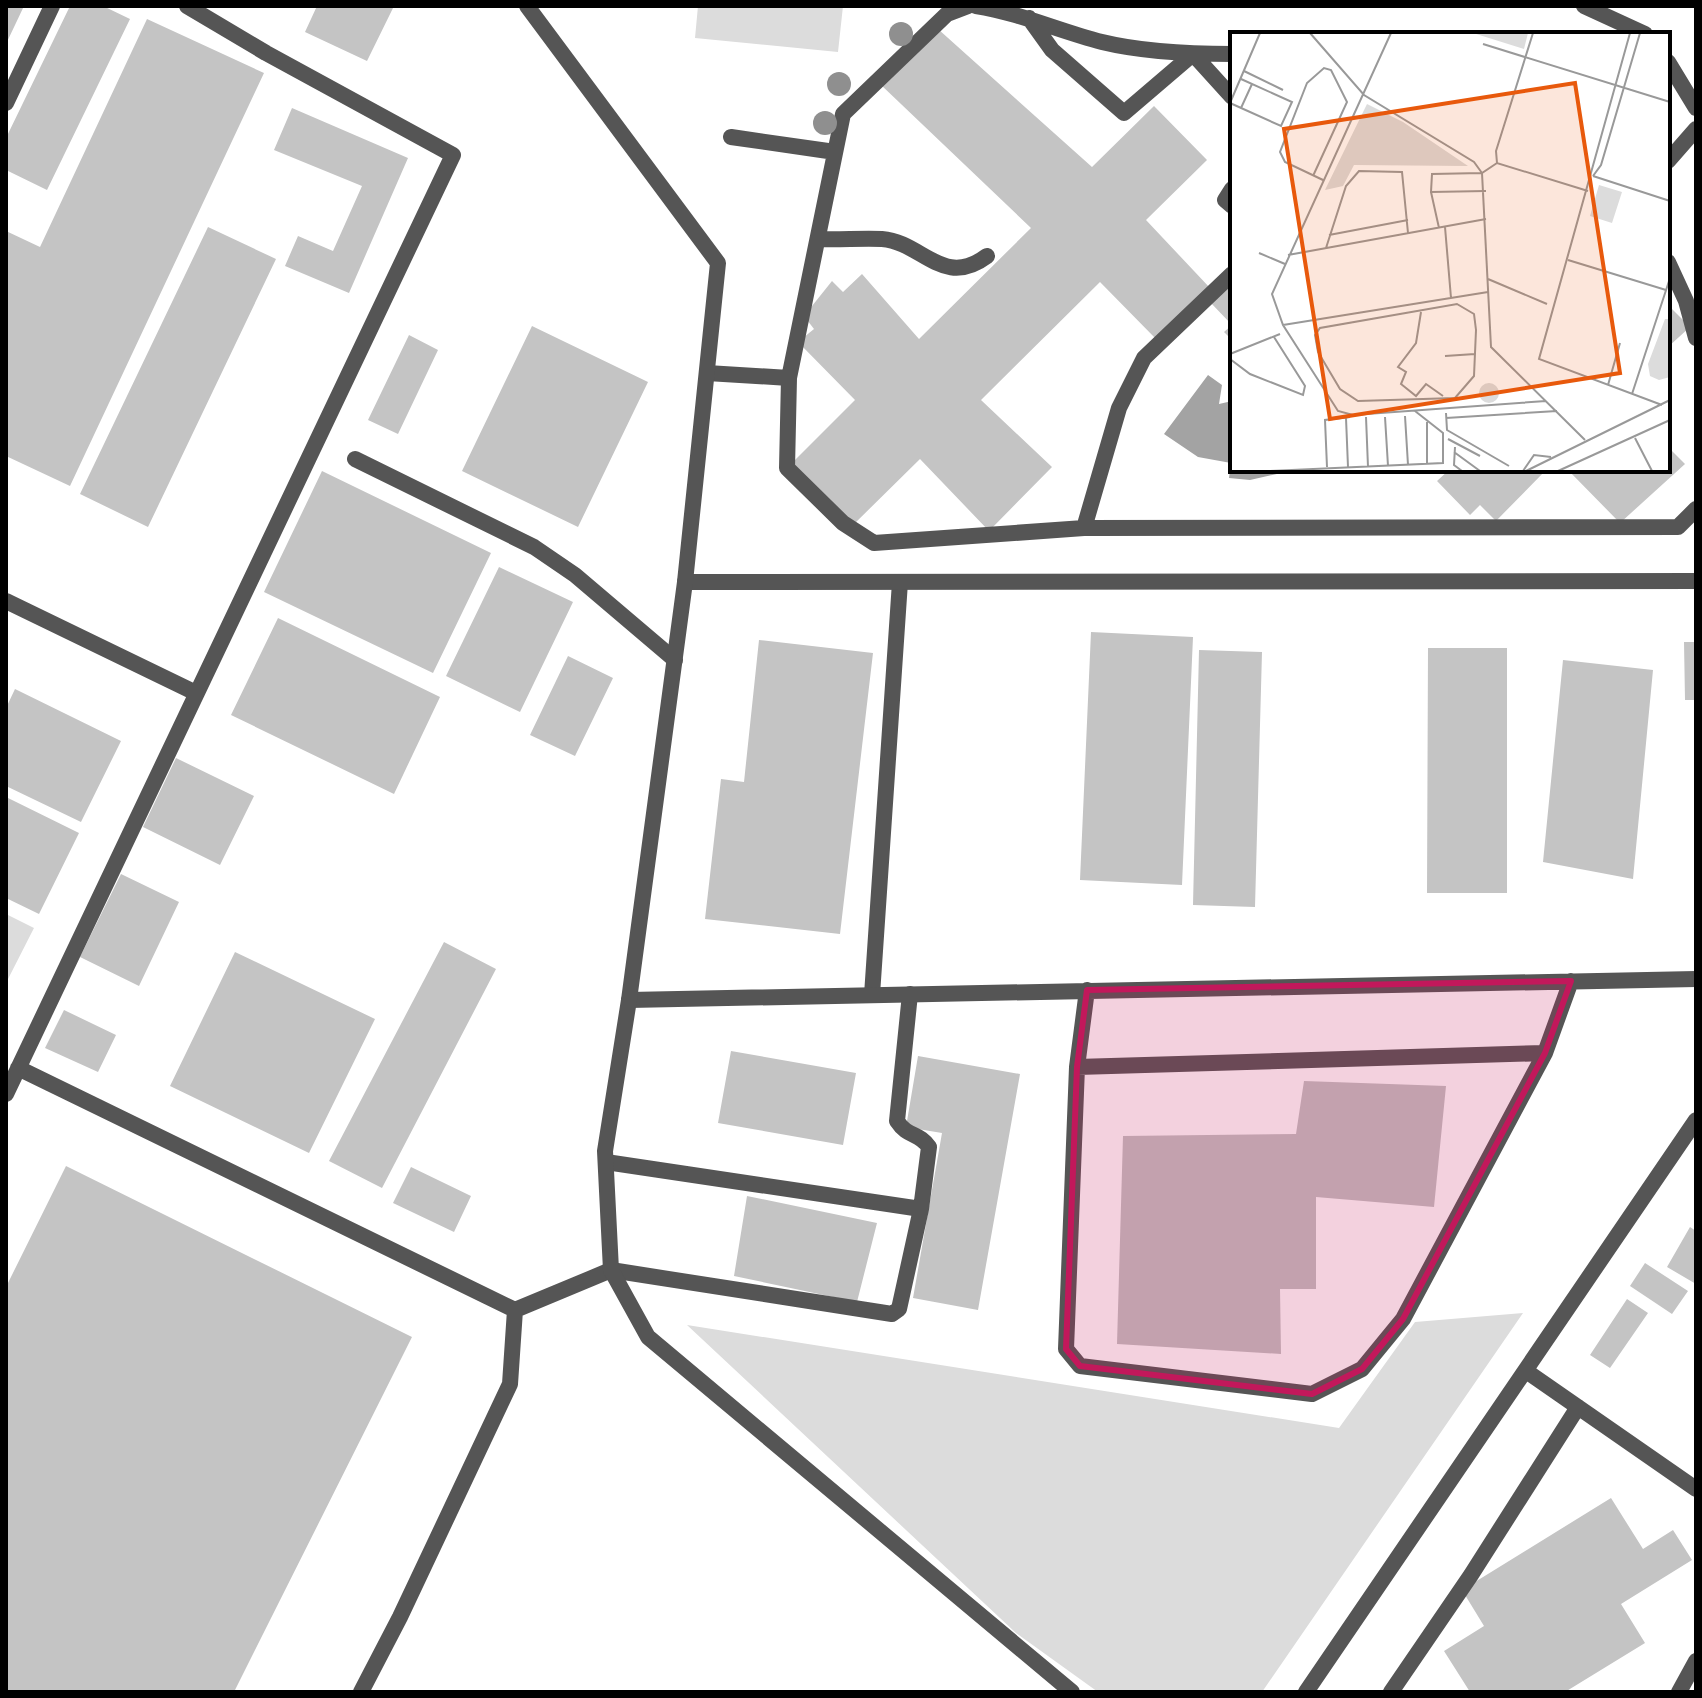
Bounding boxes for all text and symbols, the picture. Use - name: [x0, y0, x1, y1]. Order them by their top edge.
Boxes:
- inset map: [1230, 32, 1670, 472]

